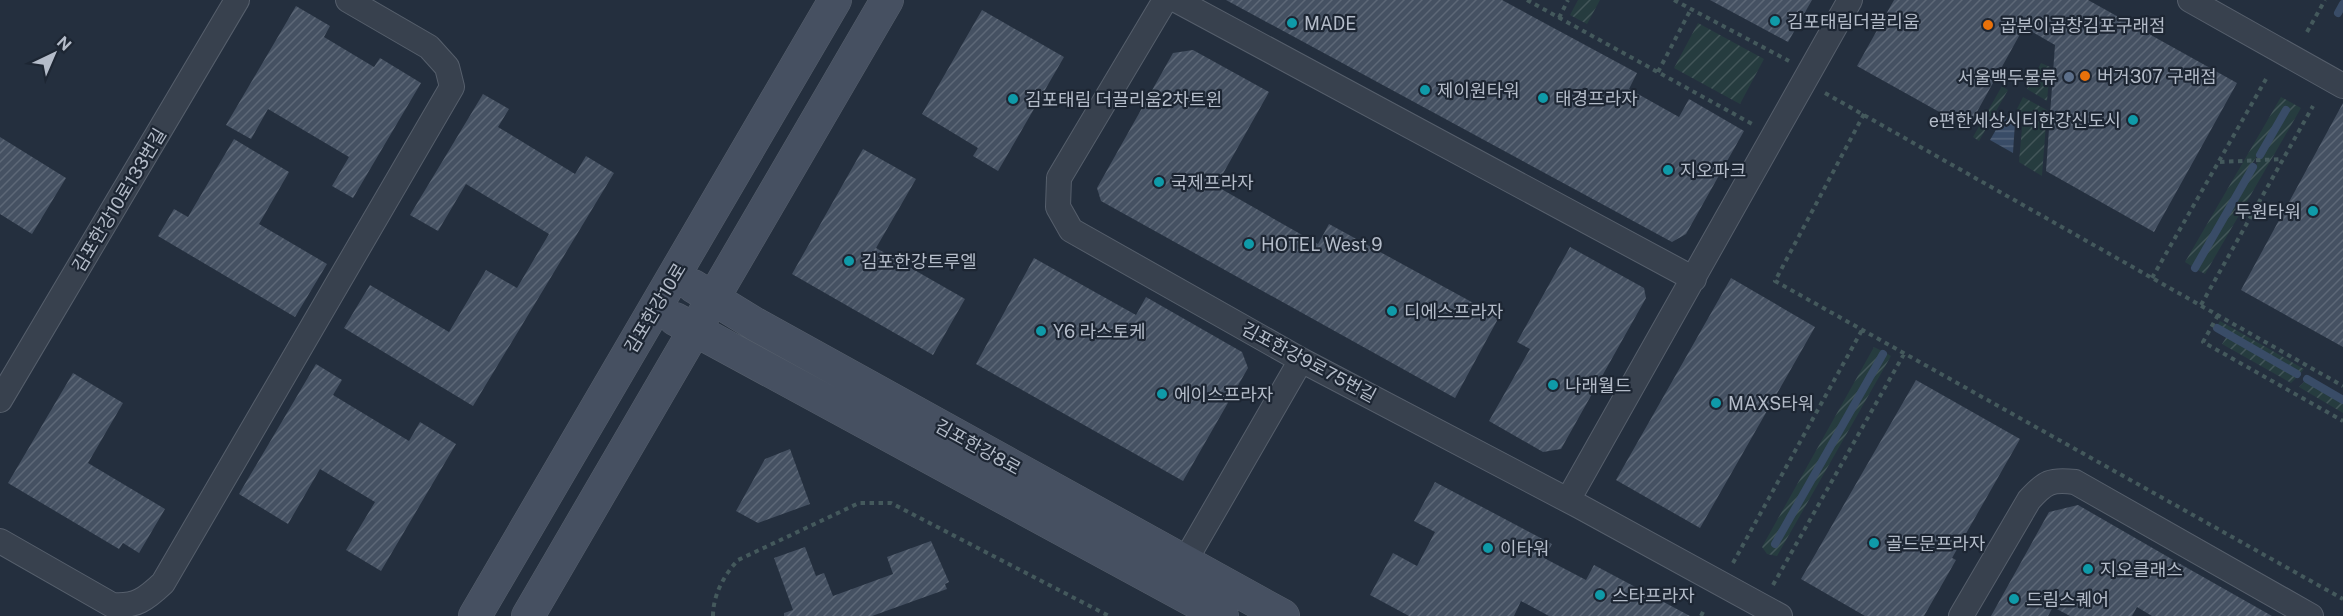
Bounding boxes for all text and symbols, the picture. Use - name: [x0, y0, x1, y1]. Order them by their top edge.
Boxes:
- place label: 김포태림더끌리움: [1787, 11, 1919, 32]
- place label: MADE: [1304, 13, 1356, 34]
- marker: 김포태림더끌리움: [1768, 14, 1782, 28]
- place label: 곱분이곱창김포구래점: [2000, 15, 2166, 36]
- marker: MADE: [1285, 16, 1299, 30]
- marker: 곱분이곱창김포구래점: [1981, 18, 1995, 32]
- north arrow: [24, 24, 84, 84]
- text: N: [53, 32, 75, 55]
- place label: 버거307 구래점: [2097, 66, 2217, 87]
- place label: 서울백두물류: [1958, 67, 2057, 88]
- marker: 버거307 구래점: [2078, 69, 2092, 83]
- marker: 서울백두물류: [2062, 70, 2076, 84]
- place label: 제이원타워: [1437, 80, 1520, 101]
- marker: 제이원타워: [1418, 83, 1432, 97]
- place label: 태경프라자: [1555, 88, 1638, 109]
- place label: 김포태림 더끌리움2차트윈: [1025, 89, 1222, 110]
- marker: 태경프라자: [1536, 91, 1550, 105]
- marker: 김포태림 더끌리움2차트윈: [1006, 92, 1020, 106]
- place label: e편한세상시티한강신도시: [1929, 110, 2121, 131]
- marker: e편한세상시티한강신도시: [2126, 113, 2140, 127]
- street label: 김포한강10로133번길: [68, 124, 170, 276]
- place label: 지오파크: [1680, 160, 1746, 181]
- marker: 지오파크: [1661, 163, 1675, 177]
- place label: 국제프라자: [1171, 172, 1254, 193]
- marker: 국제프라자: [1152, 175, 1166, 189]
- place label: 두원타워: [2235, 201, 2301, 222]
- marker: 두원타워: [2306, 204, 2320, 218]
- place label: HOTEL West 9: [1261, 234, 1383, 255]
- marker: HOTEL West 9: [1242, 237, 1256, 251]
- place label: 김포한강트루엘: [861, 251, 977, 272]
- marker: 김포한강트루엘: [842, 254, 856, 268]
- street label: 김포한강10로: [620, 259, 690, 357]
- place label: 디에스프라자: [1404, 301, 1504, 322]
- marker: 디에스프라자: [1385, 304, 1399, 318]
- street label: 김포한강9로75번길: [1238, 318, 1380, 406]
- place label: Y6 라스토케: [1053, 321, 1146, 342]
- marker: Y6 라스토케: [1034, 324, 1048, 338]
- place label: 나래월드: [1565, 375, 1631, 396]
- marker: 나래월드: [1546, 378, 1560, 392]
- place label: 에이스프라자: [1174, 384, 1274, 405]
- marker: 에이스프라자: [1155, 387, 1169, 401]
- place label: MAXS타워: [1728, 393, 1814, 414]
- marker: MAXS타워: [1709, 396, 1723, 410]
- street label: 김포한강8로: [932, 415, 1024, 479]
- place label: 골드문프라자: [1886, 533, 1986, 554]
- marker: 골드문프라자: [1867, 536, 1881, 550]
- place label: 이타워: [1500, 538, 1550, 559]
- marker: 이타워: [1481, 541, 1495, 555]
- place label: 지오클래스: [2100, 559, 2183, 580]
- marker: 지오클래스: [2081, 562, 2095, 576]
- place label: 스타프라자: [1612, 585, 1695, 606]
- marker: 스타프라자: [1593, 588, 1607, 602]
- place label: 드림스퀘어: [2026, 589, 2109, 610]
- marker: 드림스퀘어: [2007, 592, 2021, 606]

